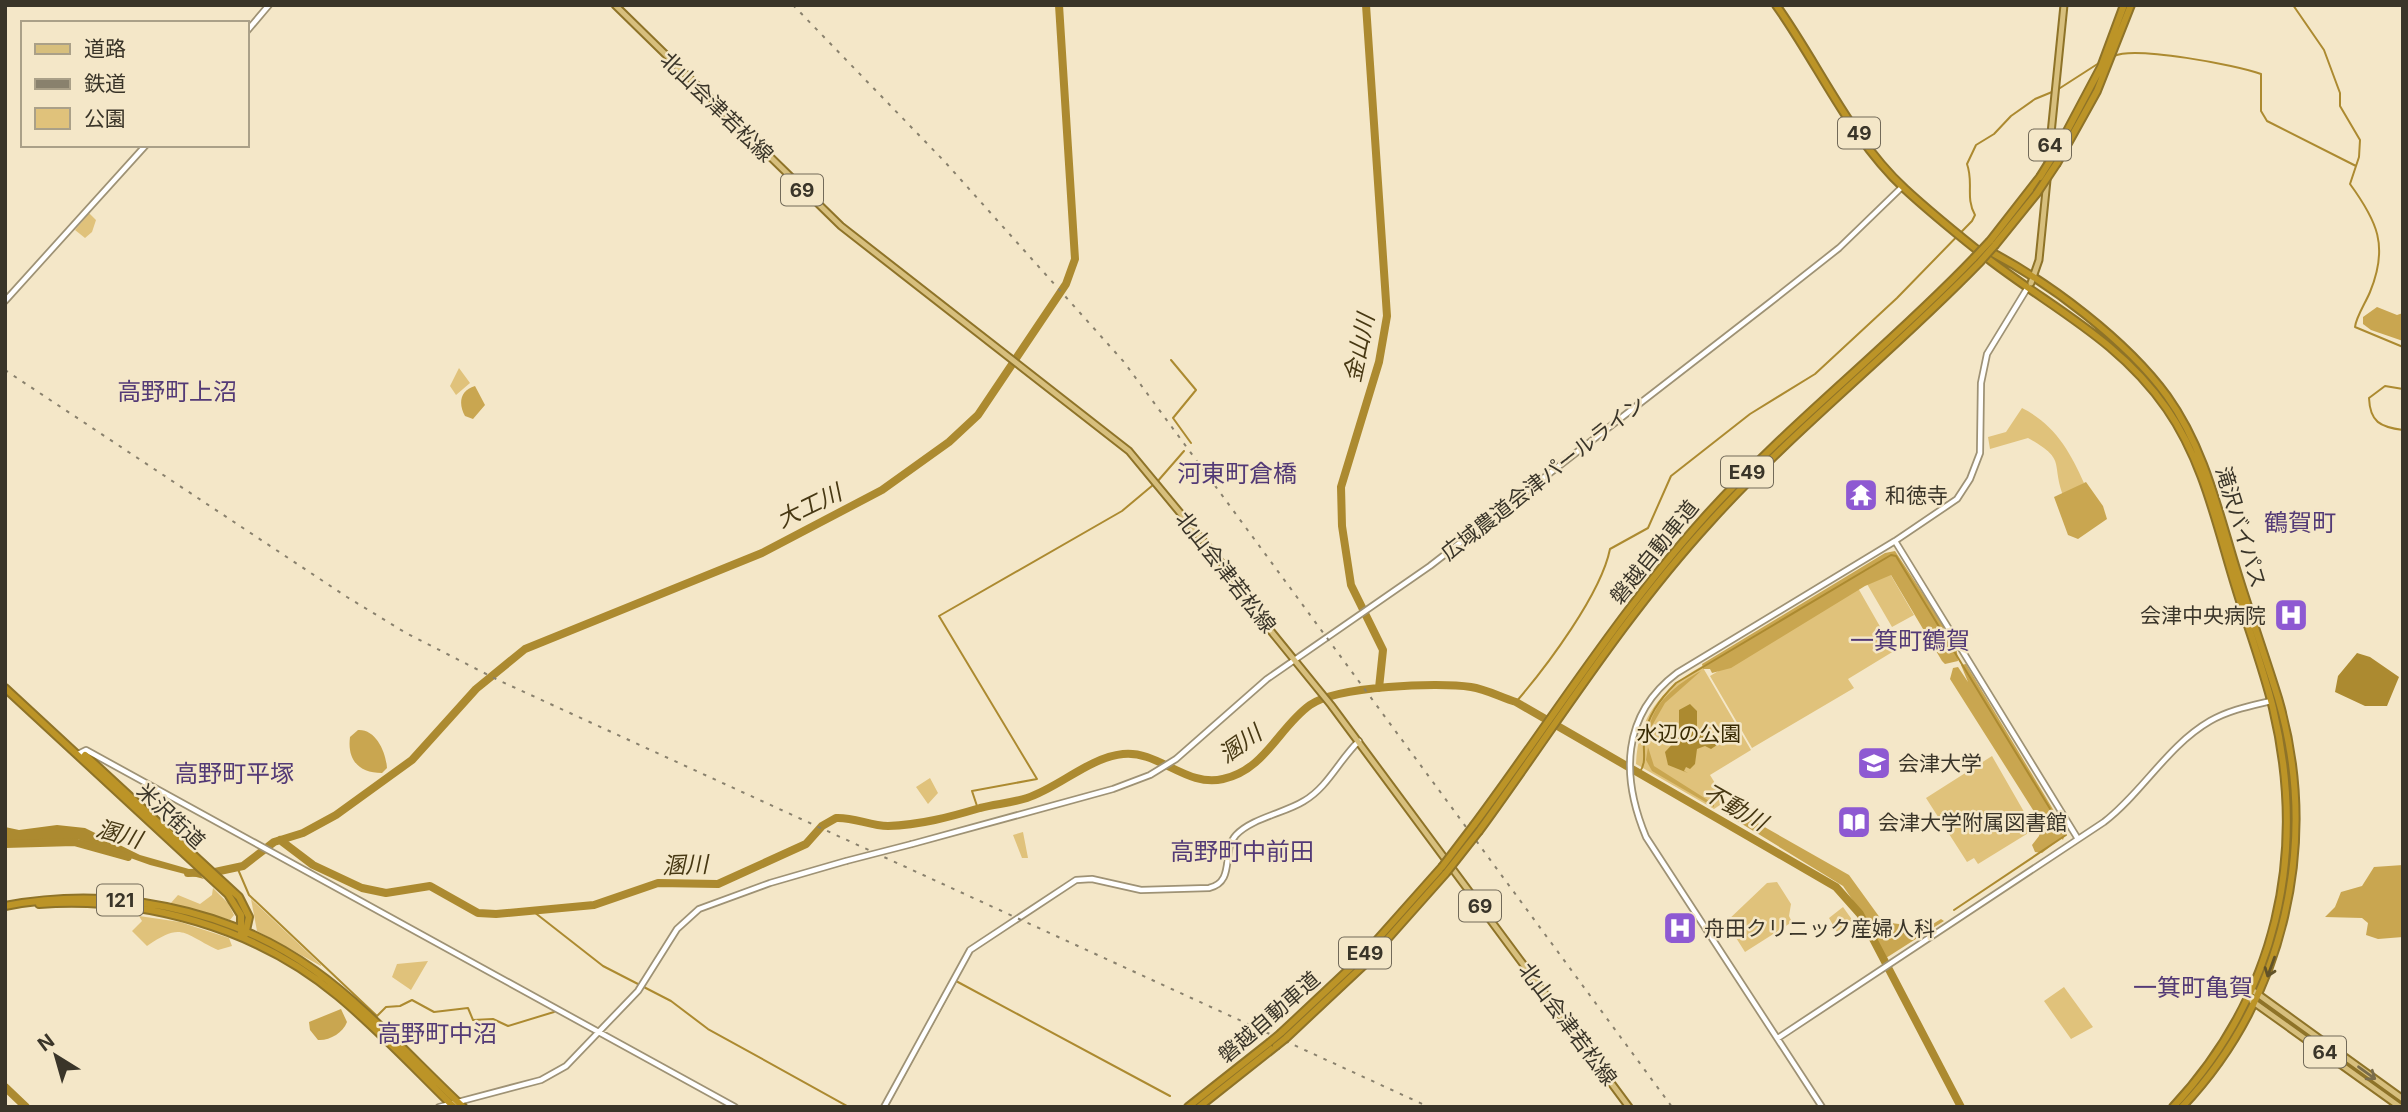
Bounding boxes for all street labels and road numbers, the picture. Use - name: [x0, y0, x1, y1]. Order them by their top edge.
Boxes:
- street label: 北山会津若松線: [655, 47, 779, 167]
- road number: 49: [1838, 118, 1880, 148]
- road number: 64: [2029, 130, 2071, 160]
- road number: 69: [781, 174, 823, 206]
- street label: 広域農道会津パールライン: [1436, 391, 1650, 565]
- road number: E49: [1721, 457, 1773, 488]
- street label: 滝沢バイパス: [2211, 463, 2271, 591]
- street label: 磐越自動車道: [1605, 495, 1703, 609]
- street label: 北山会津若松線: [1171, 506, 1281, 638]
- street label: 米沢街道: [132, 778, 210, 854]
- road number: 121: [97, 885, 143, 916]
- road number: 69: [1459, 890, 1501, 922]
- road number: E49: [1339, 937, 1391, 968]
- street label: 北山会津若松線: [1514, 958, 1622, 1090]
- street label: 磐越自動車道: [1213, 966, 1325, 1068]
- road number: 64: [2304, 1036, 2346, 1068]

